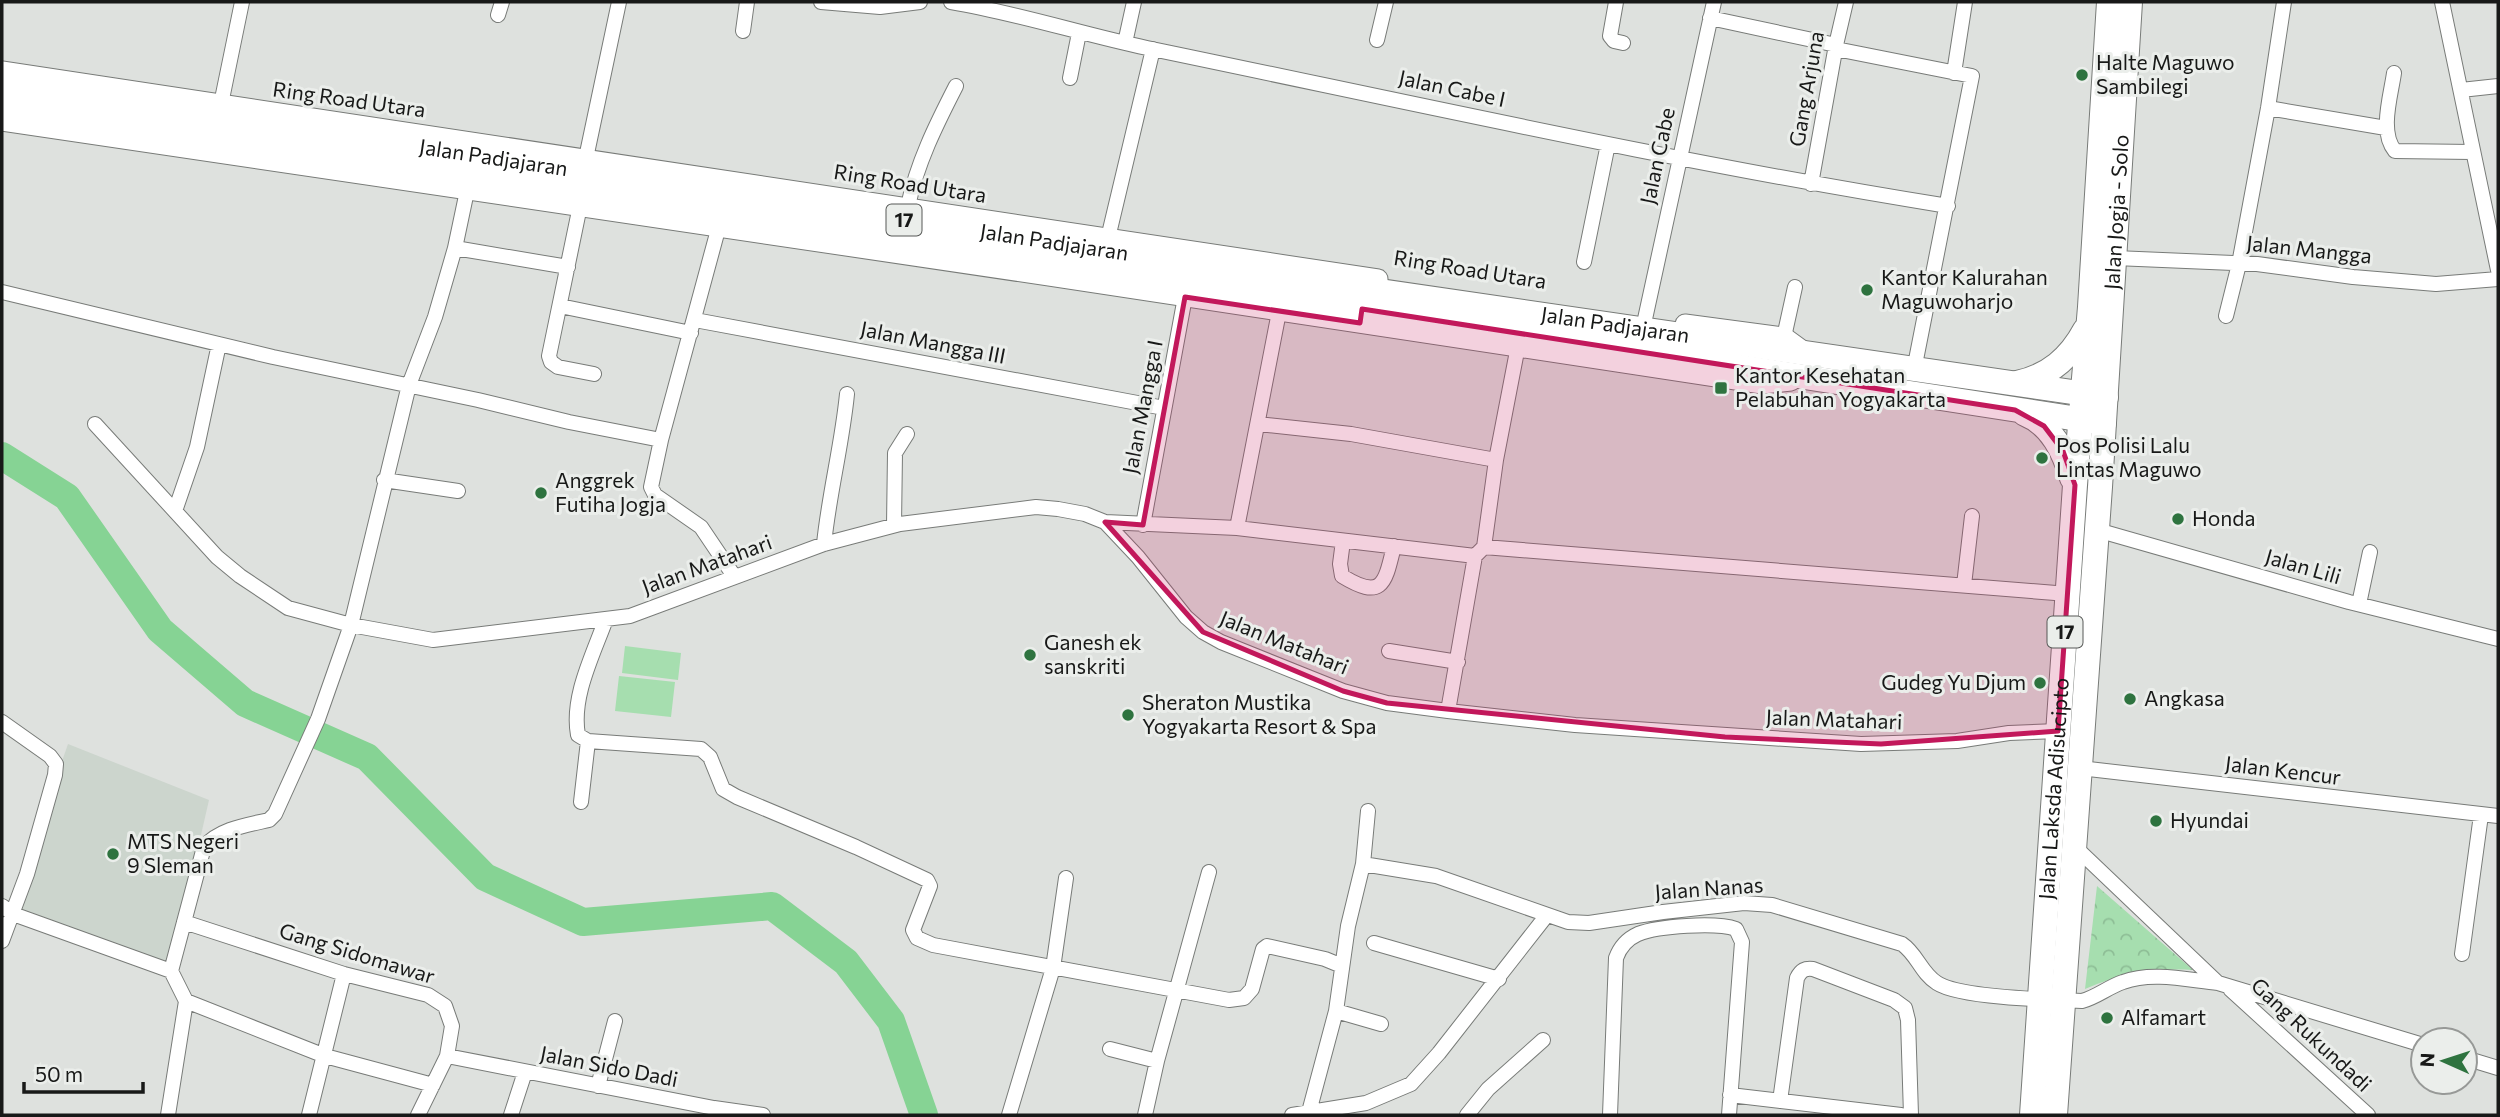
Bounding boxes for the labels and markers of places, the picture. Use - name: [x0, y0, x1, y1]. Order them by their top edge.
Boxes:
- place label: Halte Maguwo Sambilegi: [2096, 49, 2235, 98]
- marker: Halte Maguwo Sambilegi: [2074, 67, 2090, 83]
- place label: Kantor Kalurahan Maguwoharjo: [1881, 264, 2048, 313]
- marker: Kantor Kalurahan Maguwoharjo: [1859, 282, 1875, 298]
- place label: Kantor Kesehatan Pelabuhan Yogyakarta: [1735, 362, 1946, 411]
- marker: Kantor Kesehatan Pelabuhan Yogyakarta: [1713, 380, 1729, 396]
- place label: Pos Polisi Lalu Lintas Maguwo: [2056, 432, 2202, 481]
- marker: Pos Polisi Lalu Lintas Maguwo: [2034, 450, 2050, 466]
- place label: Anggrek Futiha Jogja: [555, 467, 666, 516]
- marker: Anggrek Futiha Jogja: [533, 485, 549, 501]
- place label: Honda: [2192, 505, 2255, 530]
- marker: Honda: [2170, 511, 2186, 527]
- place label: Ganesh ek sanskriti: [1044, 629, 1142, 678]
- marker: Ganesh ek sanskriti: [1022, 647, 1038, 663]
- place label: Gudeg Yu Djum: [1881, 669, 2026, 694]
- marker: Gudeg Yu Djum: [2032, 675, 2048, 691]
- place label: Angkasa: [2144, 685, 2225, 710]
- place label: Sheraton Mustika Yogyakarta Resort & Spa: [1142, 689, 1376, 738]
- marker: Angkasa: [2122, 691, 2138, 707]
- marker: Sheraton Mustika Yogyakarta Resort & Spa: [1120, 707, 1136, 723]
- place label: Hyundai: [2170, 807, 2249, 832]
- marker: Hyundai: [2148, 813, 2164, 829]
- place label: MTS Negeri 9 Sleman: [127, 828, 239, 877]
- marker: MTS Negeri 9 Sleman: [105, 846, 121, 862]
- place label: Alfamart: [2121, 1004, 2206, 1029]
- marker: Alfamart: [2099, 1010, 2115, 1026]

